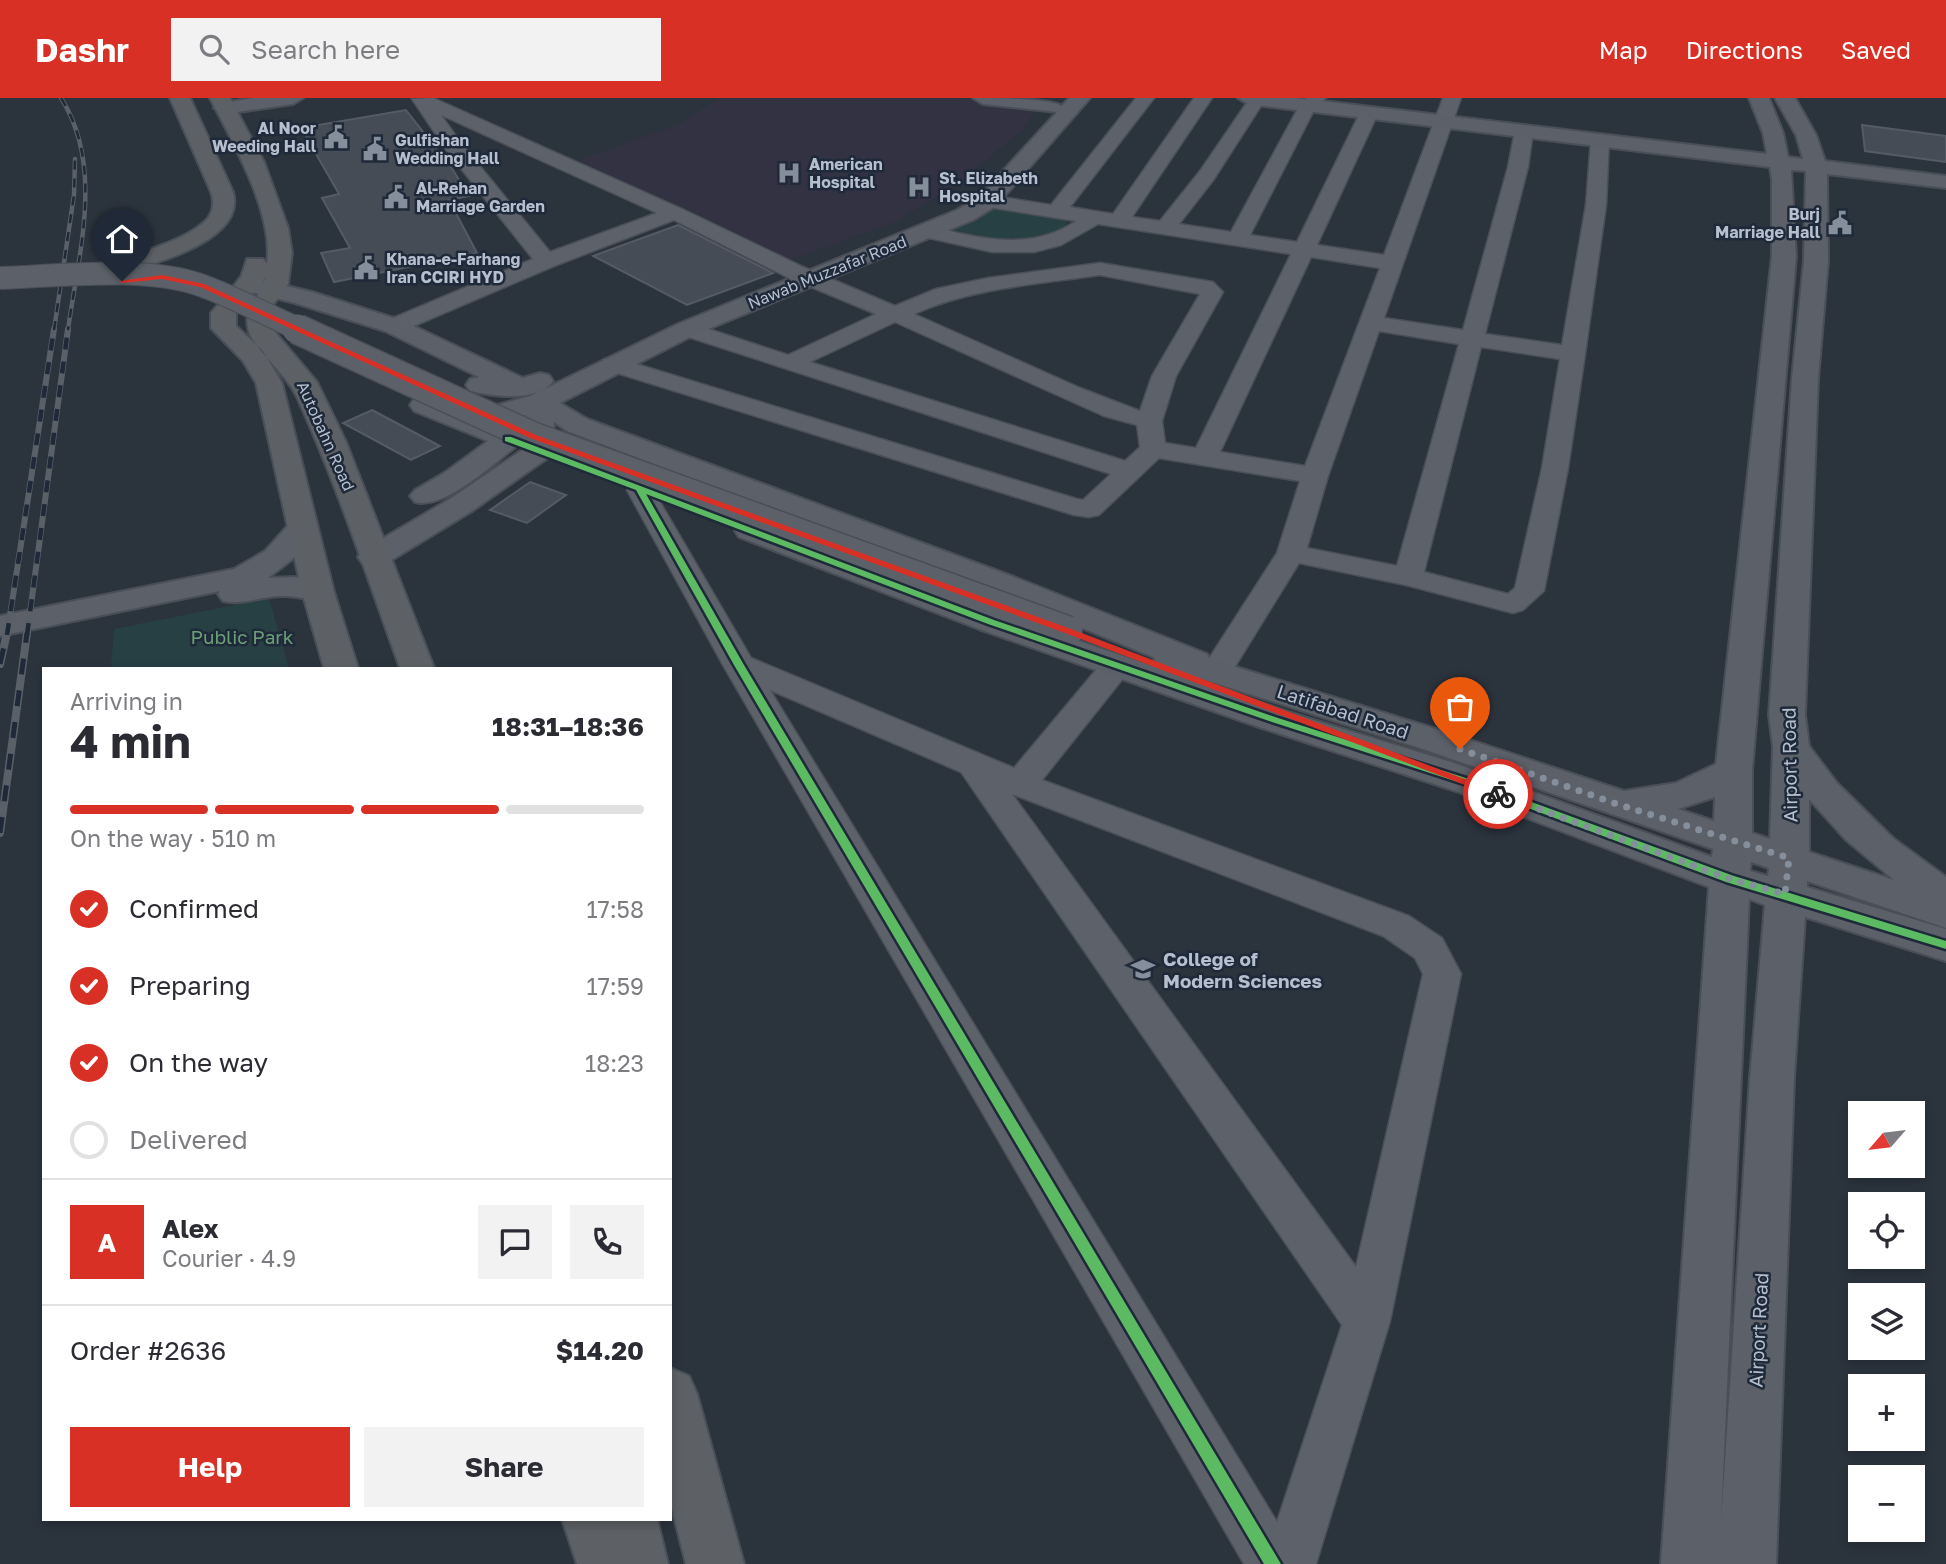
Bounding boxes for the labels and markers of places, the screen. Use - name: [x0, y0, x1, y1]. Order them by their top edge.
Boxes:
- place label: Al Noor Weeding Hall: [212, 118, 317, 156]
- public building icon: Al Noor Weeding Hall: [322, 123, 350, 151]
- place label: Gulfishan Wedding Hall: [395, 130, 500, 168]
- public building icon: Gulfishan Wedding Hall: [361, 135, 389, 163]
- place label: American Hospital: [809, 154, 883, 192]
- hospital icon: American Hospital: [775, 159, 803, 187]
- place label: St. Elizabeth Hospital: [939, 168, 1038, 206]
- hospital icon: St. Elizabeth Hospital: [905, 173, 933, 201]
- place label: Al-Rehan Marriage Garden: [416, 178, 545, 216]
- public building icon: Al-Rehan Marriage Garden: [382, 183, 410, 211]
- place label: Burj Marriage Hall: [1715, 204, 1821, 242]
- pin: [92, 209, 152, 281]
- public building icon: Burj Marriage Hall: [1826, 209, 1854, 237]
- place label: Khana-e-Farhang Iran CCIRI HYD: [386, 249, 520, 287]
- public building icon: Khana-e-Farhang Iran CCIRI HYD: [352, 254, 380, 282]
- pin: [1430, 677, 1490, 749]
- place label: College of Modern Sciences: [1163, 947, 1323, 992]
- school or university icon: College of Modern Sciences: [1129, 955, 1157, 983]

